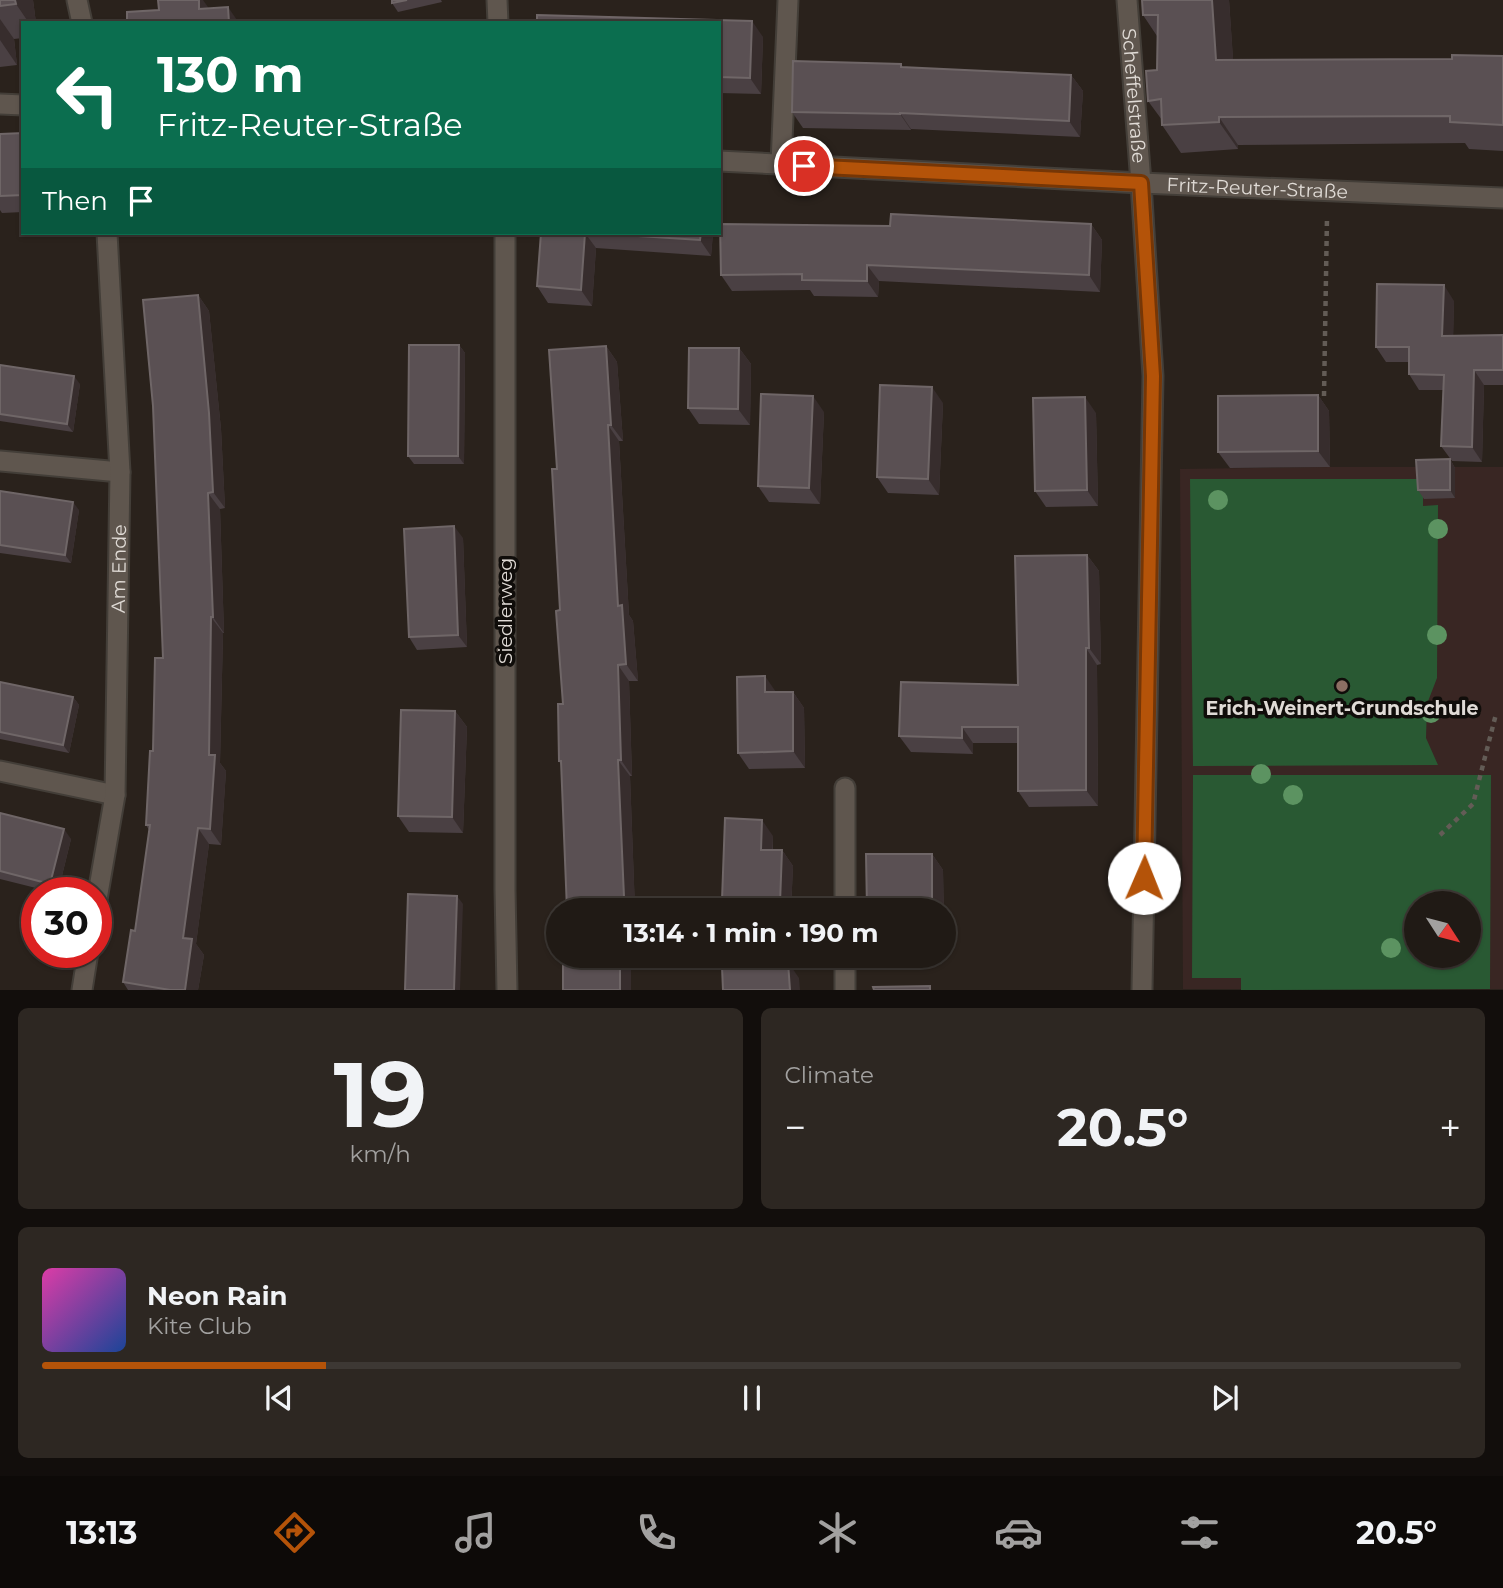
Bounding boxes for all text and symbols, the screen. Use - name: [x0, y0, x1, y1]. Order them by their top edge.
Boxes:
- street label: Scheffelstraße: [1117, 27, 1150, 164]
- text: 130 m: [157, 45, 304, 104]
- icon: left: [42, 49, 133, 140]
- text: Fritz-Reuter-Straße: [157, 105, 463, 144]
- pin: [774, 136, 834, 196]
- icon: arrive: [785, 147, 823, 185]
- street label: Fritz-Reuter-Straße: [1166, 173, 1349, 204]
- icon: arrive: [122, 182, 160, 220]
- text: Then: [42, 185, 108, 217]
- street label: Am Ende: [107, 524, 131, 613]
- street label: Siedlerweg: [494, 558, 517, 664]
- marker: Erich-Weinert-Grundschule: [1334, 678, 1350, 694]
- place label: Erich-Weinert-Grundschule: [1206, 697, 1479, 720]
- position arrow: [1107, 841, 1181, 915]
- speed limit sign: 30: [21, 877, 112, 968]
- north arrow: [1404, 891, 1480, 968]
- map controls: [1404, 891, 1481, 968]
- text: 13:14 · 1 min · 190 m: [623, 917, 879, 949]
- text: 19: [333, 1039, 427, 1150]
- text: Climate: [785, 1061, 874, 1089]
- text: 20.5°: [1057, 1096, 1188, 1159]
- text: −: [785, 1104, 806, 1151]
- text: +: [1439, 1104, 1461, 1151]
- text: km/h: [350, 1140, 411, 1168]
- text: Neon Rain: [147, 1280, 288, 1312]
- text: Kite Club: [147, 1312, 252, 1340]
- icon: previous: [260, 1379, 298, 1417]
- icon: pause: [733, 1379, 771, 1417]
- icon: next: [1206, 1379, 1244, 1417]
- icon: directions: [270, 1508, 319, 1557]
- icon: music: [451, 1508, 500, 1557]
- icon: phone: [632, 1508, 681, 1557]
- icon: climate: [813, 1508, 862, 1557]
- icon: car: [994, 1508, 1043, 1557]
- icon: filters: [1175, 1508, 1224, 1557]
- text: 13:13: [66, 1513, 137, 1552]
- text: 20.5°: [1356, 1513, 1437, 1552]

